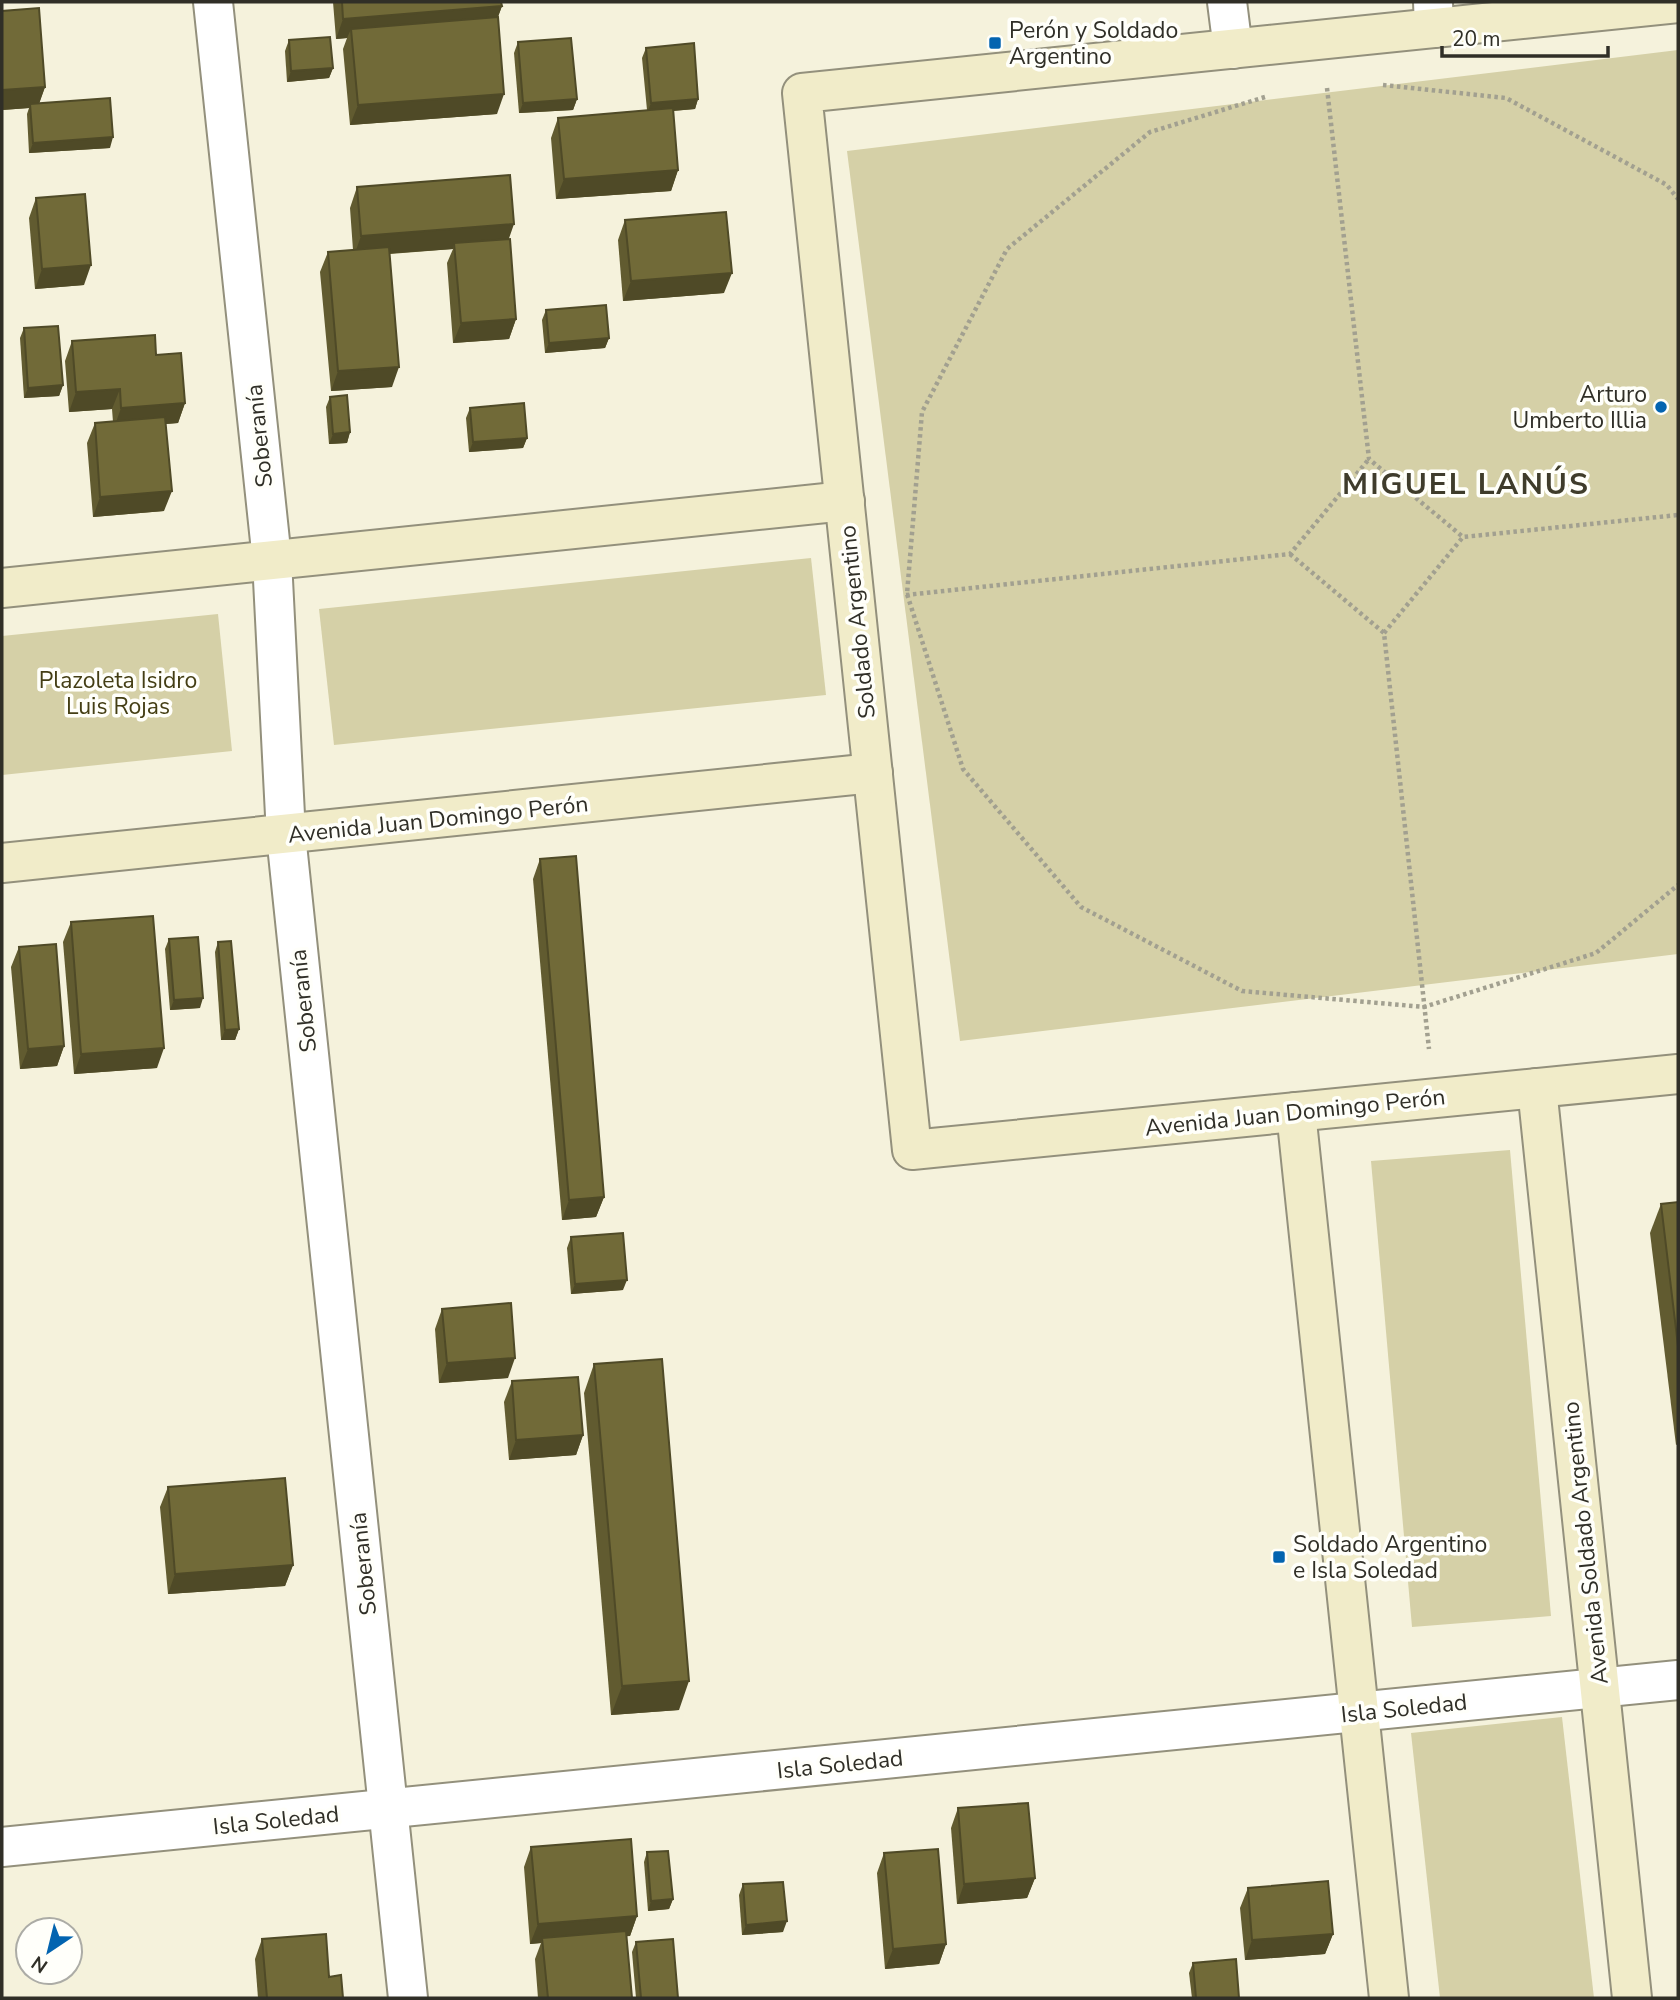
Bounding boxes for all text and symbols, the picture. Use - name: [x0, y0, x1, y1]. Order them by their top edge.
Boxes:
- scale bar: [1442, 14, 1608, 58]
- place label: Perón y Soldado Argentino: [1009, 15, 1178, 72]
- text: 20 m: [1452, 25, 1501, 53]
- marker: Perón y Soldado Argentino: [987, 35, 1003, 51]
- place label: Arturo Umberto Illia: [1512, 379, 1647, 436]
- street label: Soberanía: [239, 383, 280, 489]
- marker: Arturo Umberto Illia: [1653, 399, 1669, 415]
- district label: MIGUEL LANÚS: [1342, 464, 1590, 505]
- street label: Soldado Argentino: [832, 524, 883, 720]
- park label: Plazoleta Isidro Luis Rojas: [39, 665, 197, 722]
- street label: Avenida Juan Domingo Perón: [286, 788, 590, 851]
- street label: Soberanía: [283, 948, 324, 1054]
- street label: Avenida Juan Domingo Perón: [1143, 1081, 1447, 1144]
- street label: Avenida Soldado Argentino: [1555, 1400, 1616, 1686]
- street label: Soberanía: [343, 1511, 384, 1617]
- place label: Soldado Argentino e Isla Soledad: [1293, 1529, 1487, 1586]
- marker: Soldado Argentino e Isla Soledad: [1271, 1549, 1287, 1565]
- street label: Isla Soledad: [1339, 1686, 1469, 1731]
- street label: Isla Soledad: [775, 1742, 905, 1787]
- street label: Isla Soledad: [211, 1798, 341, 1843]
- north arrow: [14, 1916, 84, 1986]
- text: N: [27, 1949, 53, 1979]

